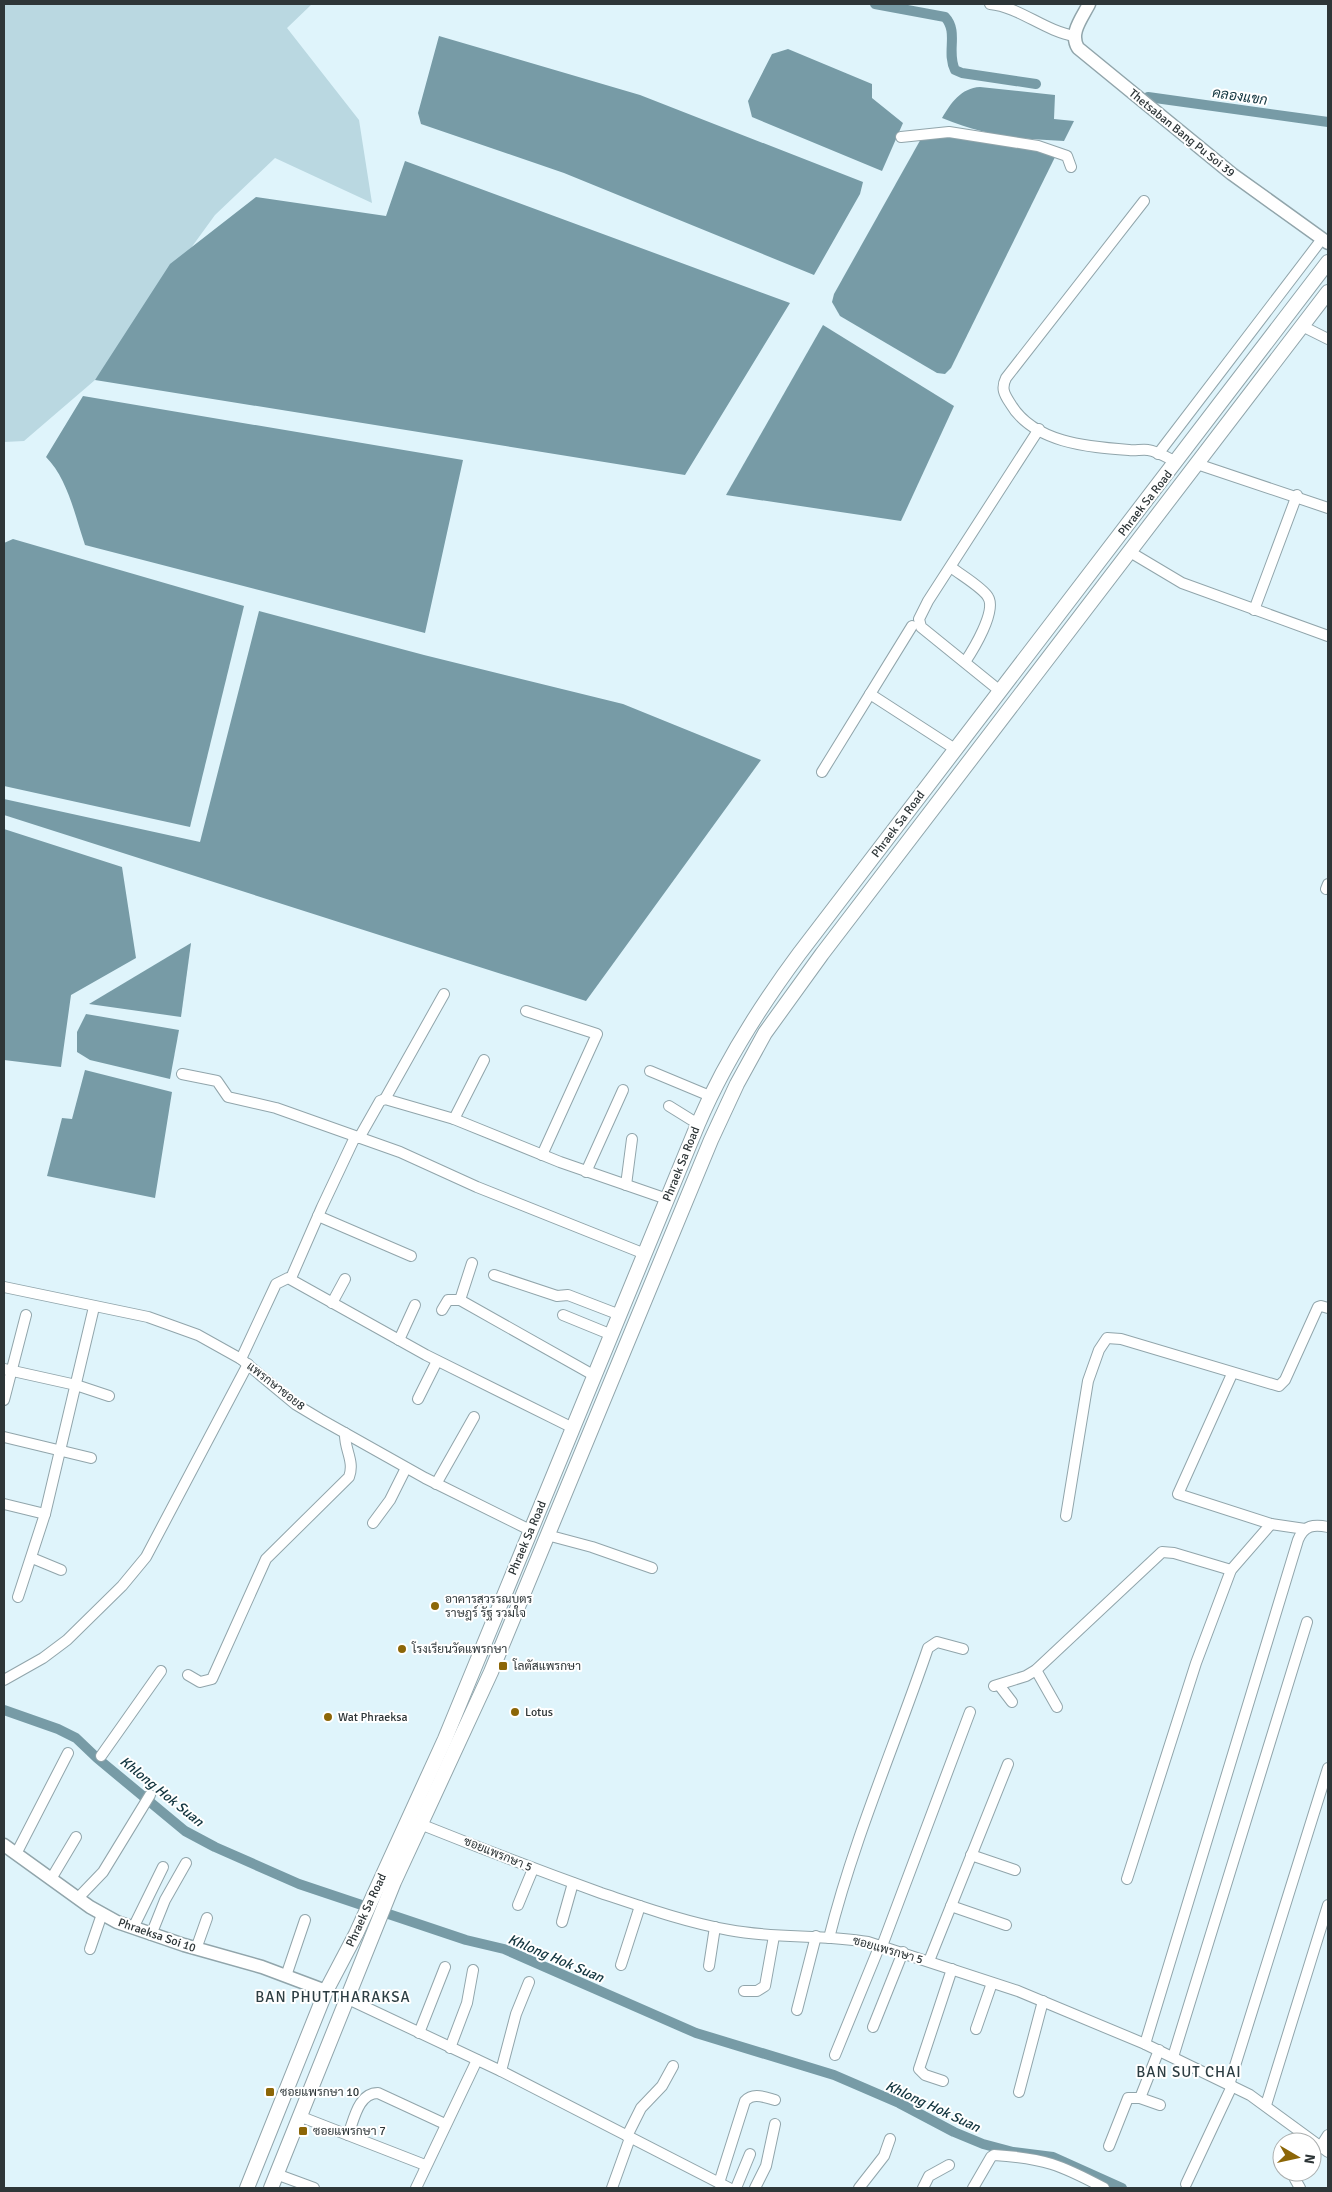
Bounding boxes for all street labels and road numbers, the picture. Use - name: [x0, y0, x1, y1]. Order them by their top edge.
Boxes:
- street label: Thetsaban Bang Pu Soi 39: [1126, 86, 1238, 181]
- street label: Phraek Sa Road: [1115, 467, 1176, 539]
- street label: Phraek Sa Road: [869, 788, 928, 861]
- street label: Phraek Sa Road: [660, 1125, 703, 1204]
- street label: แพรกษาซอย8: [243, 1359, 308, 1414]
- street label: Phraek Sa Road: [505, 1499, 550, 1578]
- street label: ซอยแพรกษา 5: [461, 1834, 534, 1875]
- street label: Phraek Sa Road: [343, 1871, 390, 1949]
- street label: Phraeksa Soi 10: [116, 1915, 198, 1956]
- street label: ซอยแพรกษา 5: [851, 1933, 925, 1968]

